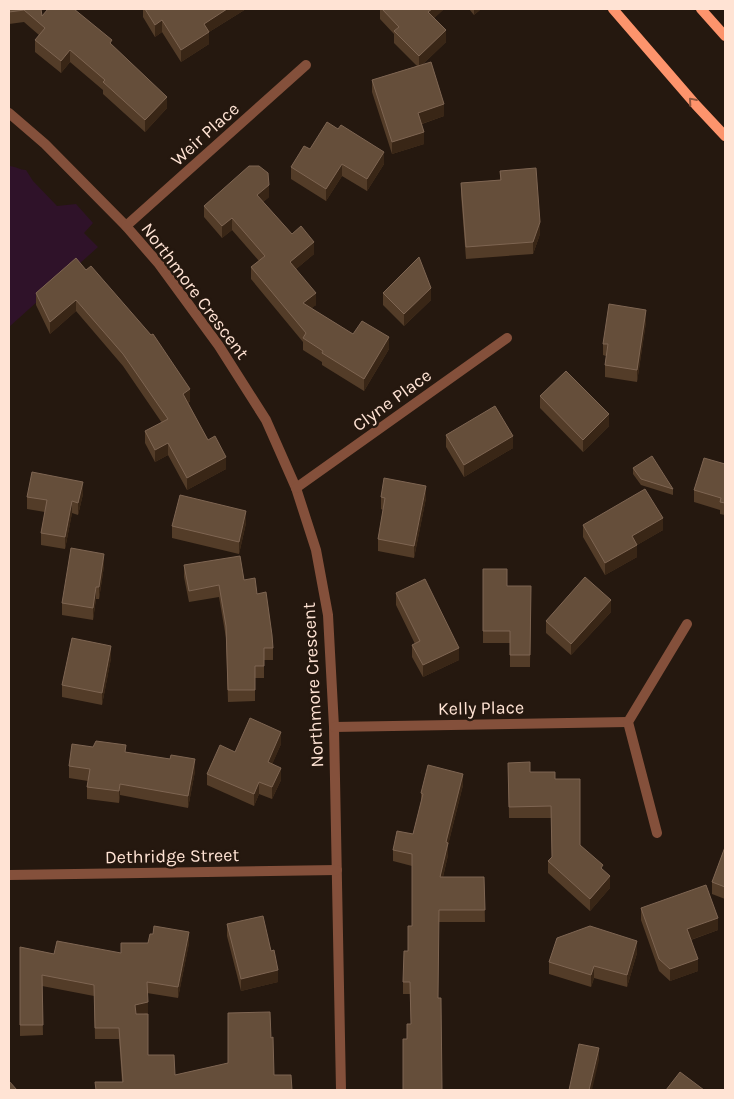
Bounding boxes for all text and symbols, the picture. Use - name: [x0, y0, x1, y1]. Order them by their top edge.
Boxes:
- one-way arrow: [688, 97, 697, 106]
- street label: Weir Place: [166, 98, 244, 170]
- street label: Northmore Crescent: [136, 218, 254, 364]
- street label: Clyne Place: [348, 364, 436, 436]
- street label: Northmore Crescent: [298, 602, 328, 768]
- street label: Kelly Place: [438, 696, 524, 720]
- street label: Dethridge Street: [105, 844, 240, 868]

